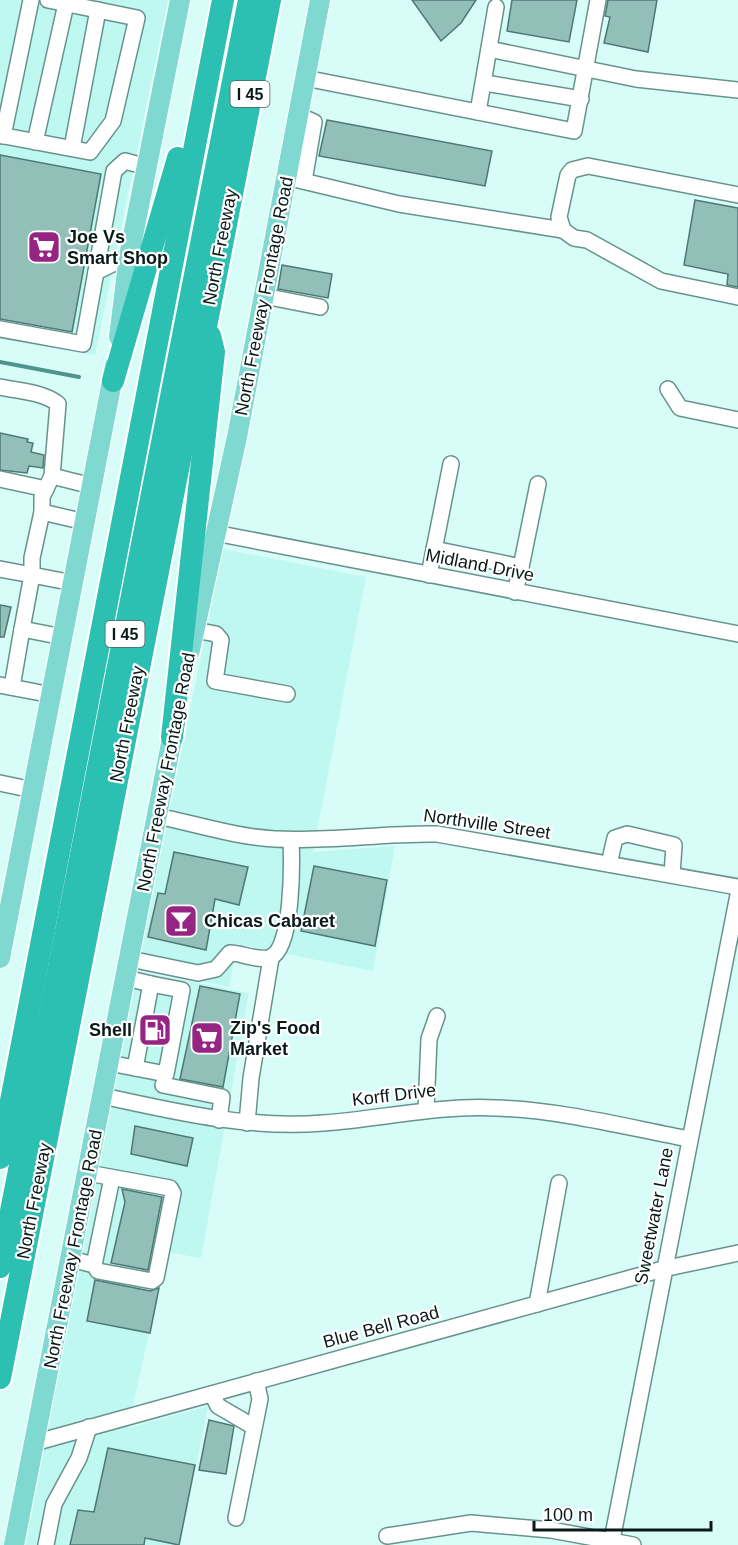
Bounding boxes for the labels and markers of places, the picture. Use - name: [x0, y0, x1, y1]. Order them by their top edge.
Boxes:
- place label: Joe Vs Smart Shop: [67, 227, 168, 268]
- supermarket icon: Joe Vs Smart Shop: [26, 229, 62, 265]
- bar icon: Chicas Cabaret: [163, 903, 199, 939]
- place label: Chicas Cabaret: [204, 911, 335, 931]
- fuel station icon: Shell: [137, 1012, 173, 1048]
- place label: Zip's Food Market: [230, 1018, 320, 1059]
- place label: Shell: [89, 1020, 132, 1040]
- supermarket icon: Zip's Food Market: [189, 1020, 225, 1056]

